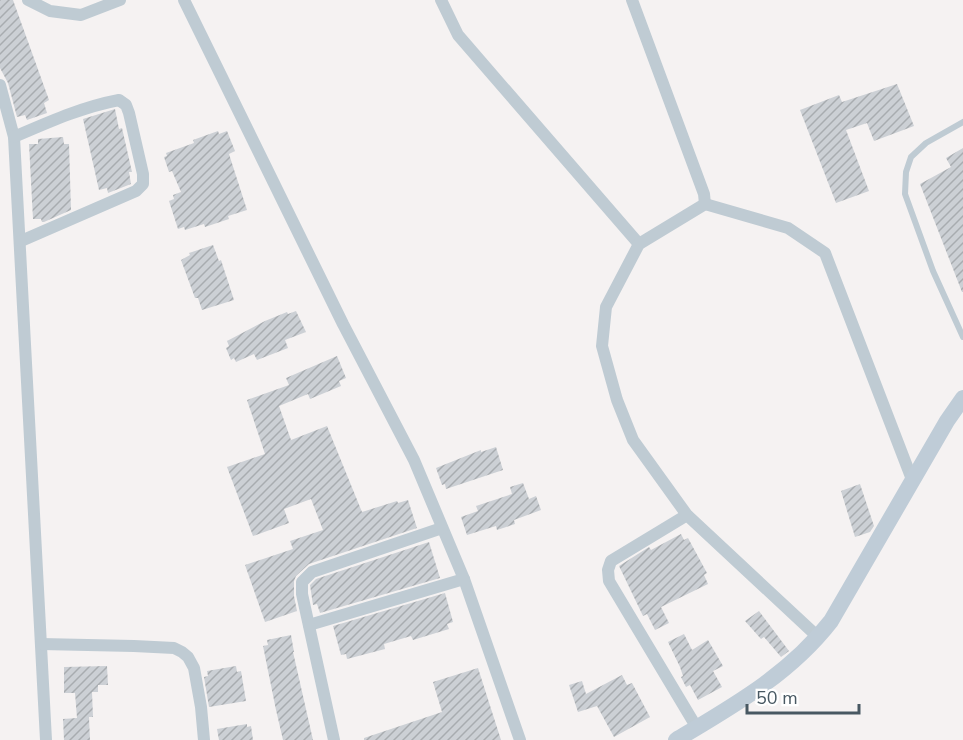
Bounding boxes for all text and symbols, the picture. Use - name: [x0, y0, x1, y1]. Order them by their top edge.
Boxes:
- scale bar: [747, 677, 860, 715]
- text: 50 m: [756, 686, 798, 710]

